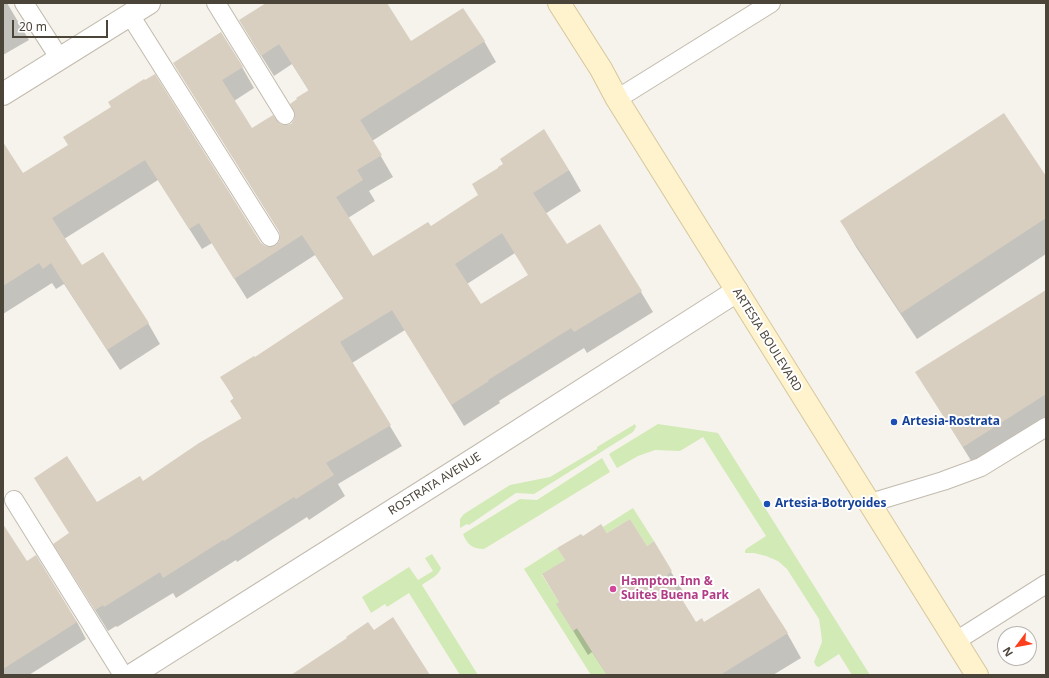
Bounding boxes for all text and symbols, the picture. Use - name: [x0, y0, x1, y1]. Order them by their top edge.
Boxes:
- scale bar: [14, 12, 110, 38]
- text: 20 m: [19, 18, 47, 35]
- street label: ARTESIA BOULEVARD: [729, 286, 805, 394]
- place label: Artesia-Rostrata: [902, 415, 1000, 429]
- marker: Artesia-Rostrata: [889, 417, 899, 427]
- street label: ROSTRATA AVENUE: [386, 450, 484, 518]
- place label: Artesia-Botryoides: [775, 497, 886, 511]
- marker: Artesia-Botryoides: [762, 499, 772, 509]
- place label: Hampton Inn & Suites Buena Park: [621, 575, 729, 603]
- marker: Hampton Inn & Suites Buena Park: [608, 584, 618, 594]
- north arrow: [997, 626, 1037, 666]
- text: N: [999, 644, 1016, 660]

